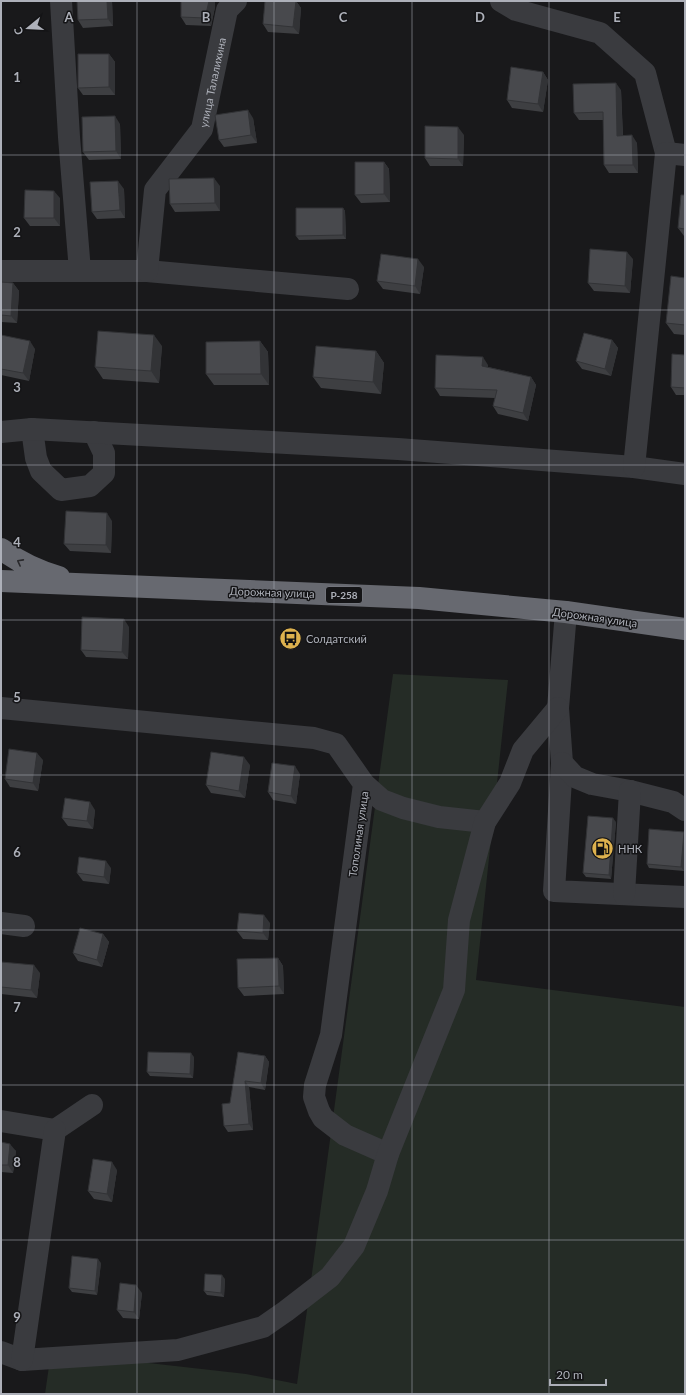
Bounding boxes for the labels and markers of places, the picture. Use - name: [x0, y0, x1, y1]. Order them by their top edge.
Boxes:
- bus stop icon: Солдатский: [277, 625, 303, 651]
- place label: Солдатский: [306, 632, 367, 645]
- fuel station icon: ННК: [589, 835, 615, 861]
- place label: ННК: [618, 842, 643, 855]

